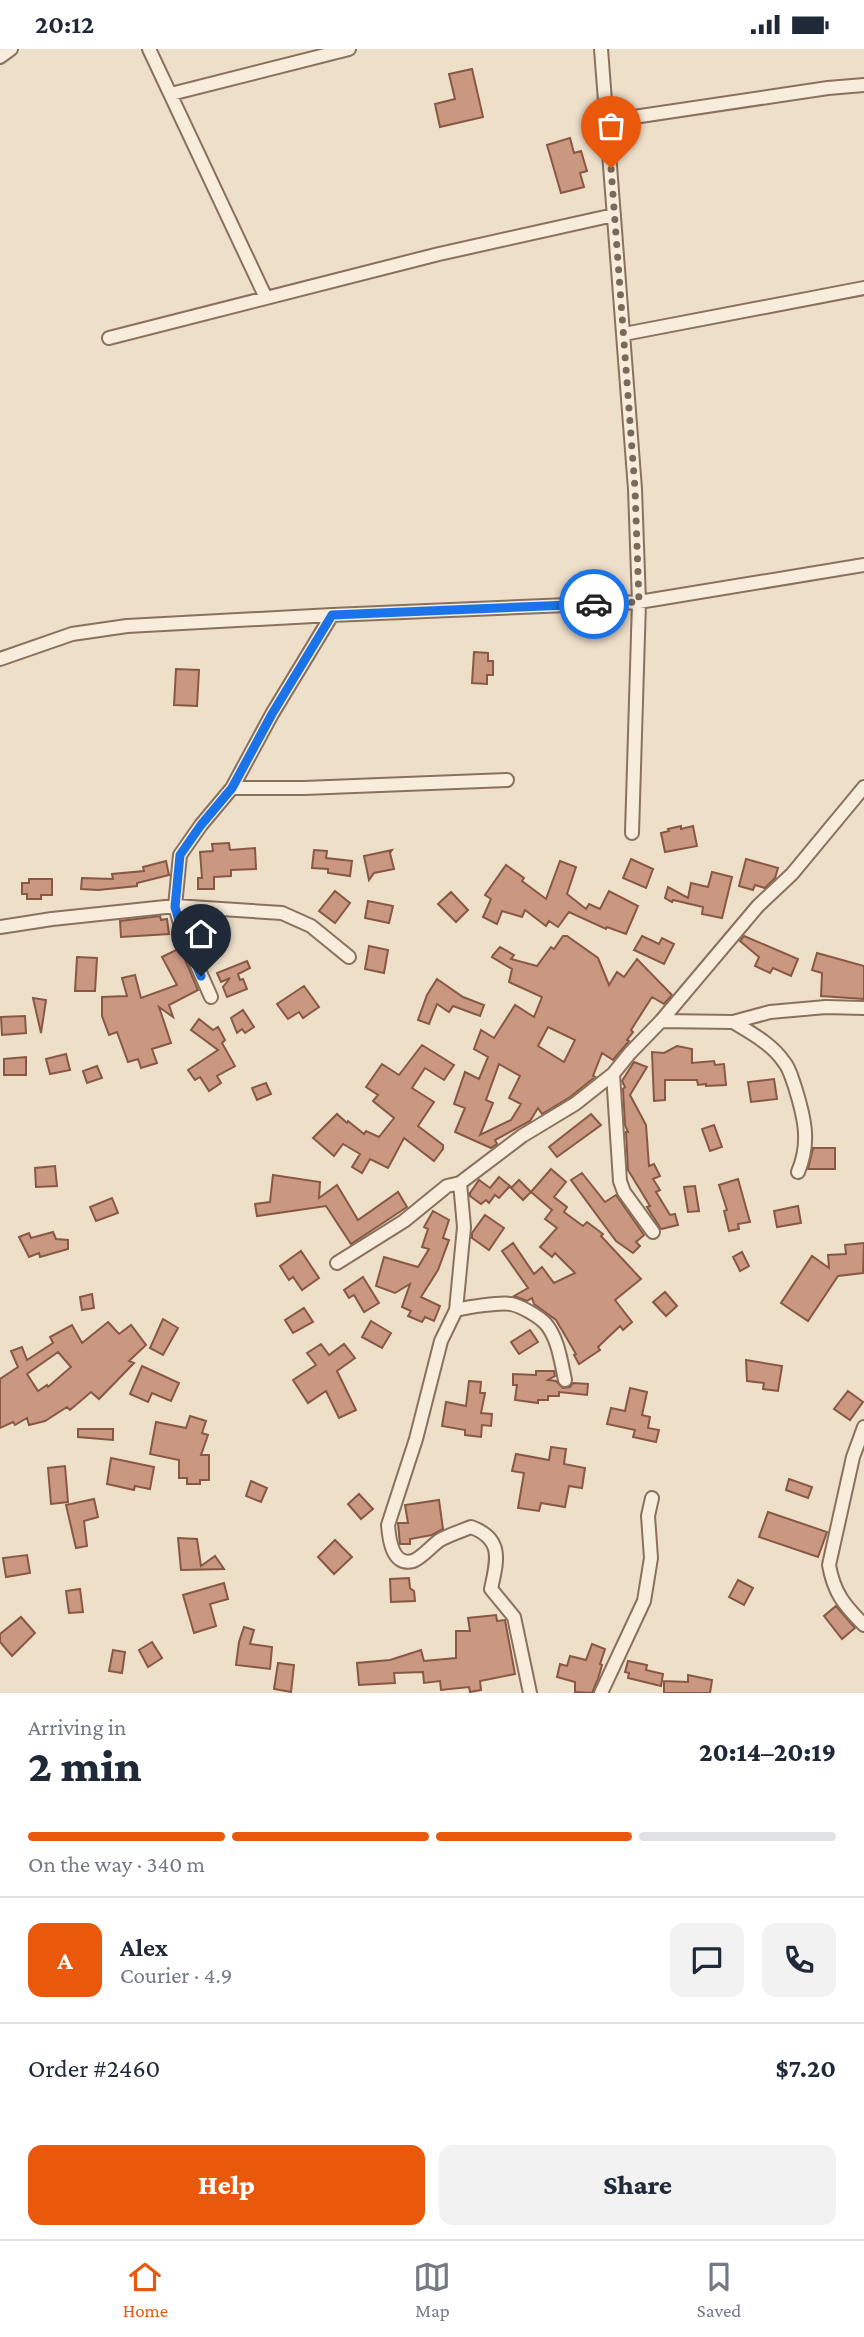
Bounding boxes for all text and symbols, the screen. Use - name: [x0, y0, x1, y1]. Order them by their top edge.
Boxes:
- text: 20:12: [35, 10, 94, 39]
- pin: [581, 96, 641, 168]
- icon: bag: [592, 107, 630, 145]
- courier: [559, 569, 629, 639]
- icon: car: [575, 585, 613, 623]
- pin: [171, 904, 231, 976]
- icon: home: [182, 915, 220, 953]
- text: Arriving in: [28, 1714, 126, 1740]
- text: 20:14–20:19: [699, 1738, 836, 1767]
- text: 2 min: [28, 1740, 142, 1791]
- text: On the way · 340 m: [28, 1851, 205, 1877]
- button: chat: [670, 1923, 744, 1997]
- button: phone: [762, 1923, 836, 1997]
- text: Alex: [120, 1933, 168, 1962]
- text: A: [57, 1946, 73, 1975]
- text: Courier · 4.9: [120, 1962, 232, 1988]
- text: Order #2460: [28, 2054, 160, 2083]
- text: $7.20: [775, 2054, 836, 2083]
- button: Help: [28, 2145, 425, 2225]
- button: Share: [439, 2145, 836, 2225]
- tab: Home: [123, 2258, 168, 2321]
- tab: Map: [413, 2258, 451, 2321]
- tab: Saved: [697, 2258, 741, 2321]

